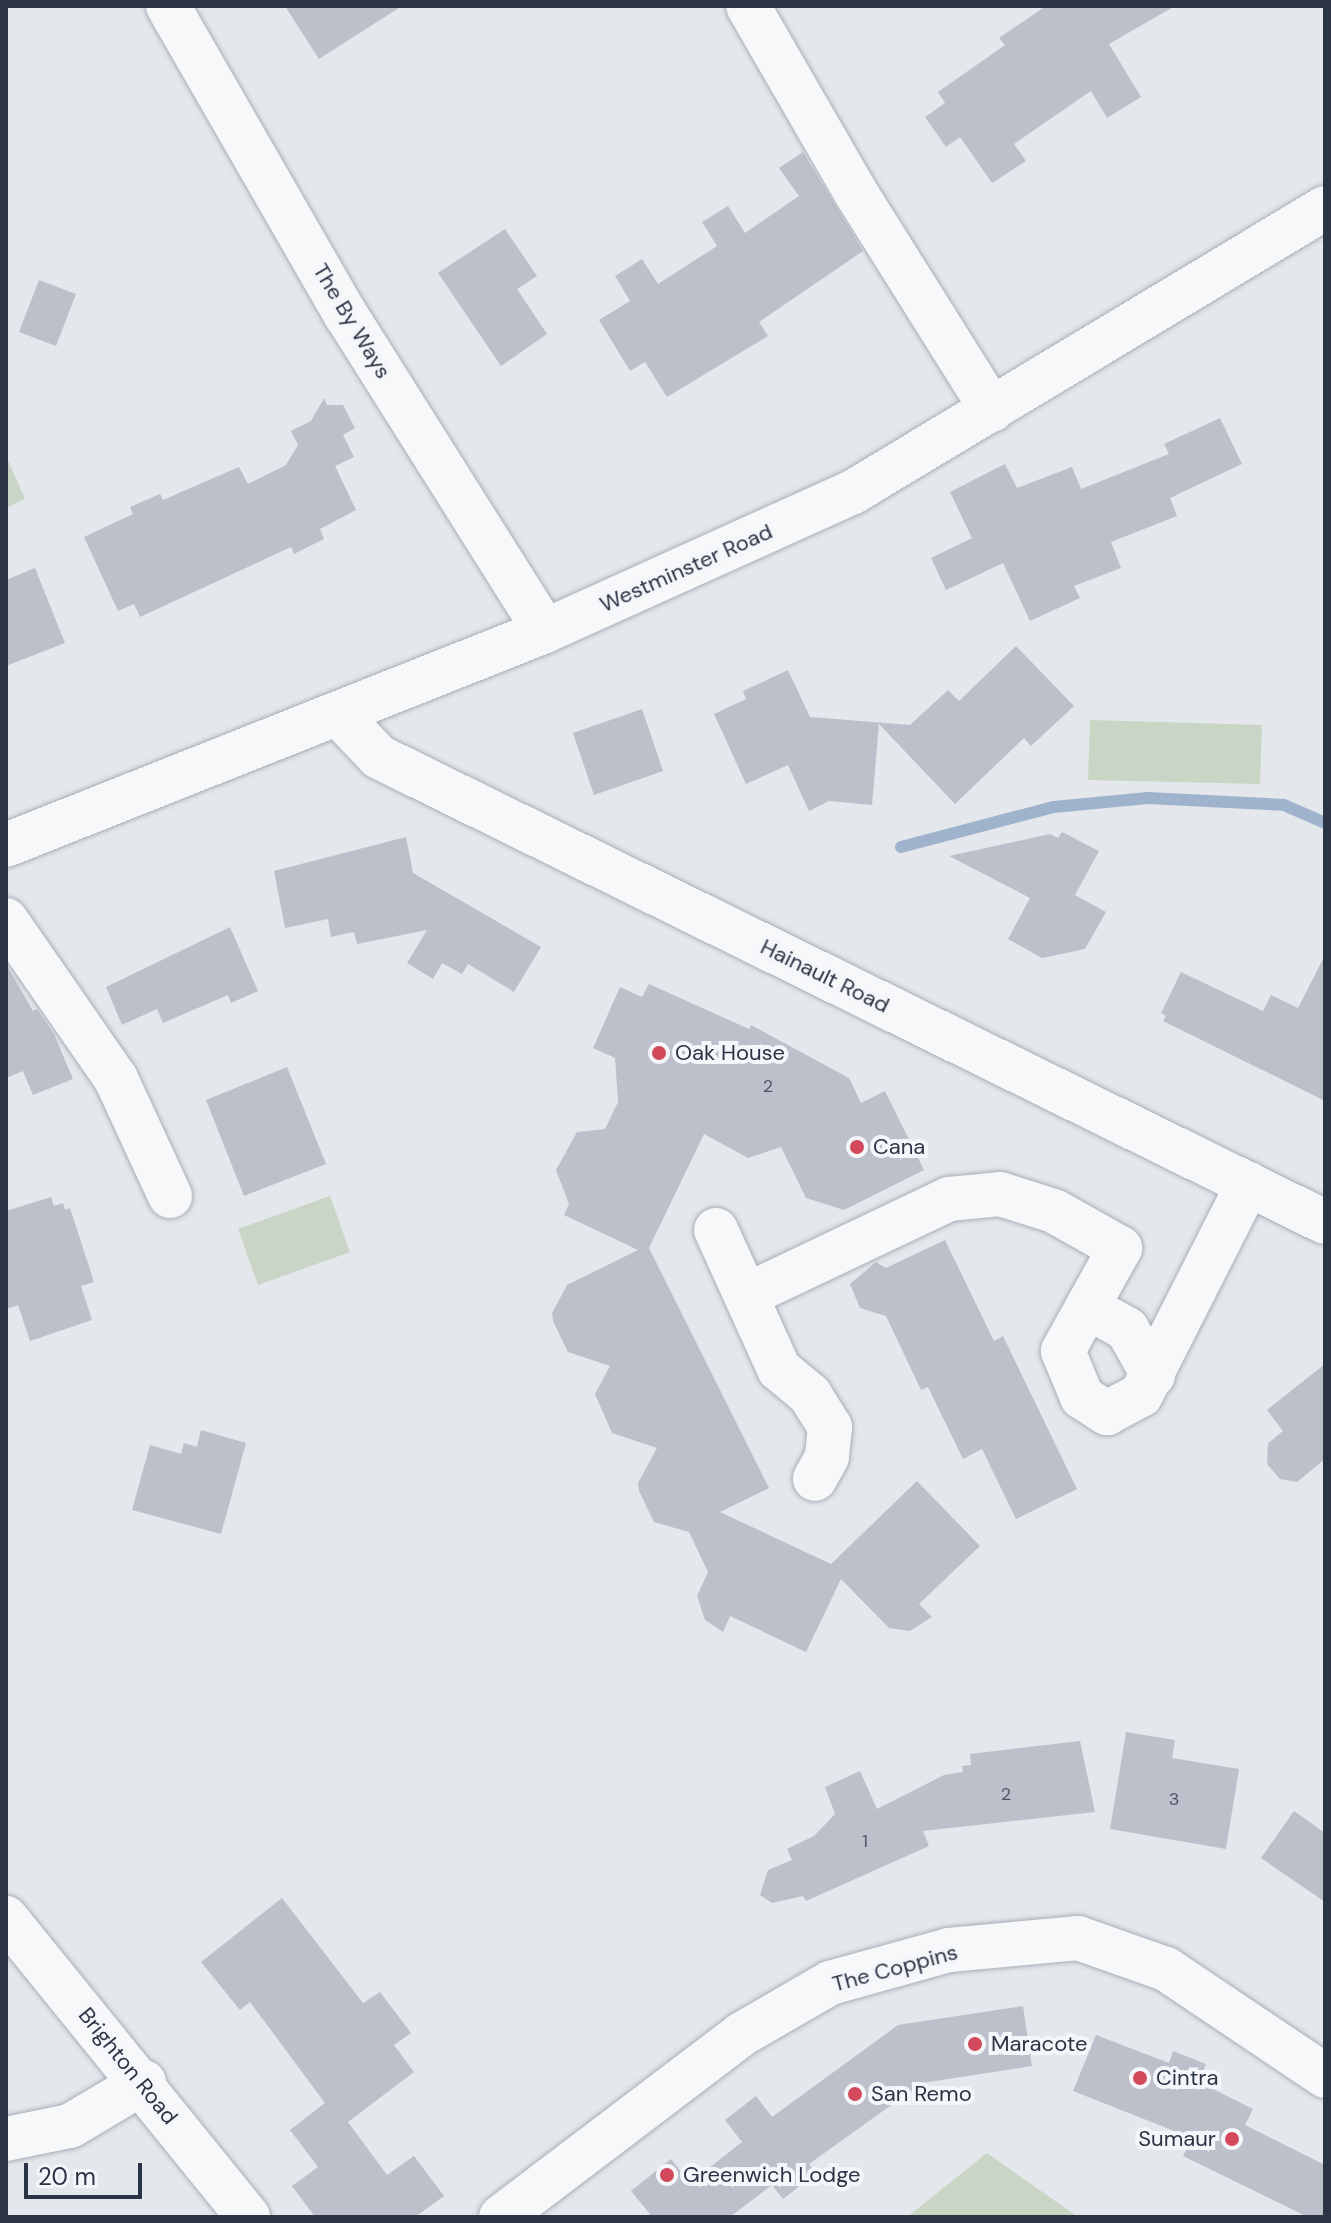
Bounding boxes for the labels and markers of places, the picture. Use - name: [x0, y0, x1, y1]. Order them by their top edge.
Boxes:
- place label: Oak House: [675, 1040, 785, 1066]
- marker: Oak House: [650, 1044, 668, 1062]
- place label: Cana: [873, 1134, 925, 1160]
- marker: Cana: [848, 1138, 866, 1156]
- place label: Maracote: [991, 2031, 1088, 2057]
- marker: Maracote: [966, 2035, 984, 2053]
- place label: Cintra: [1156, 2065, 1218, 2091]
- marker: Cintra: [1131, 2069, 1149, 2087]
- place label: San Remo: [871, 2081, 972, 2107]
- marker: San Remo: [846, 2085, 864, 2103]
- place label: Sumaur: [1138, 2126, 1216, 2152]
- marker: Sumaur: [1223, 2130, 1241, 2148]
- place label: Greenwich Lodge: [683, 2162, 860, 2188]
- marker: Greenwich Lodge: [658, 2166, 676, 2184]

